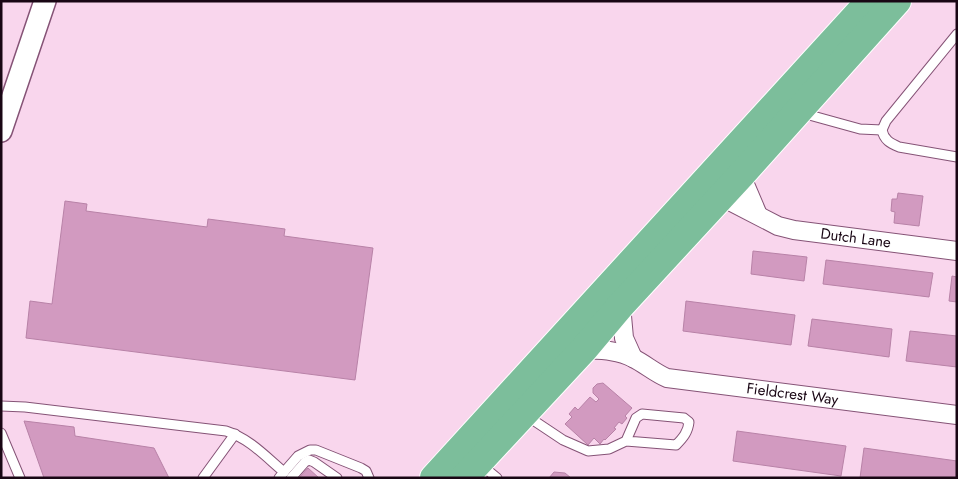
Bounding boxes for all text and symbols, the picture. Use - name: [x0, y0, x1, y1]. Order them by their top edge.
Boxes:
- street label: Dutch Lane: [819, 223, 893, 253]
- street label: Fieldcrest Way: [745, 377, 840, 411]

